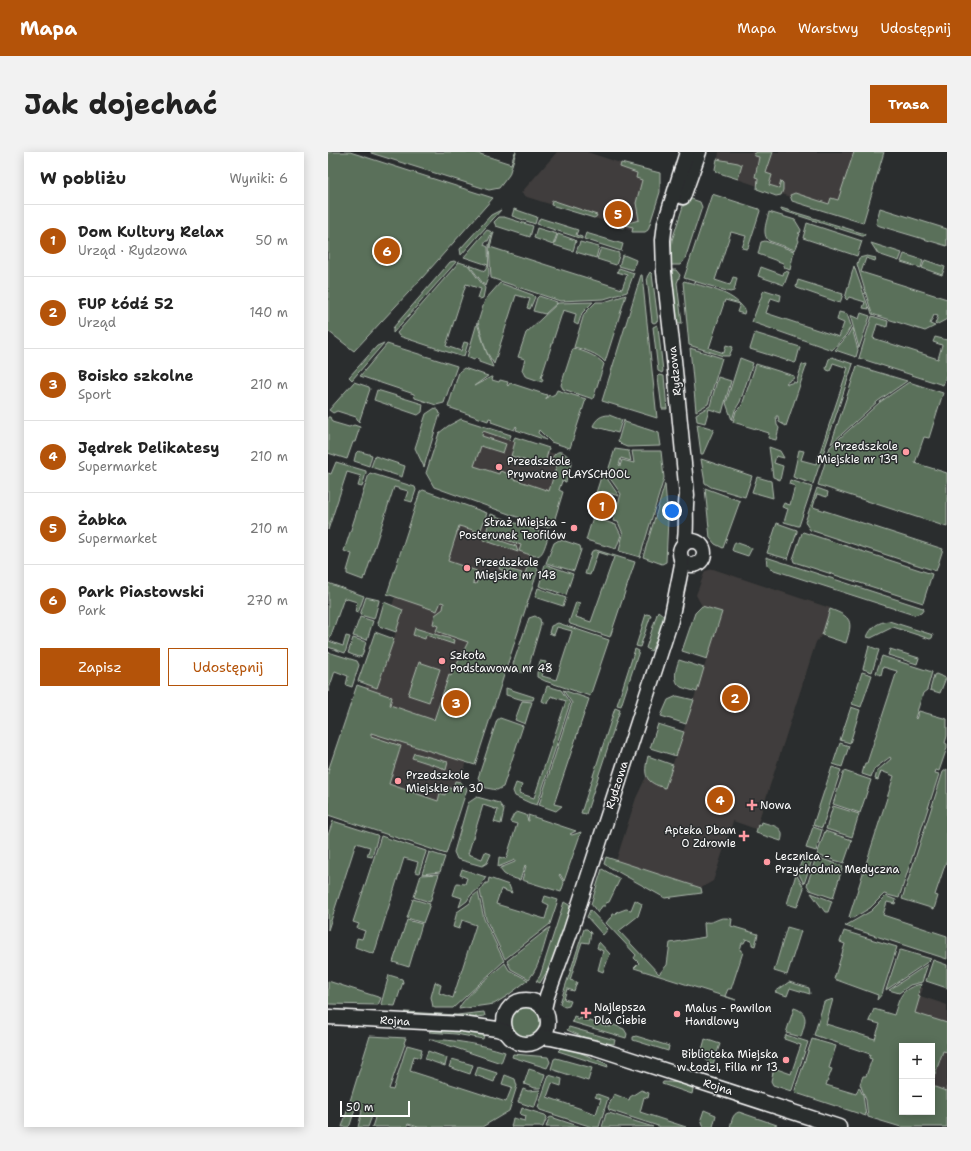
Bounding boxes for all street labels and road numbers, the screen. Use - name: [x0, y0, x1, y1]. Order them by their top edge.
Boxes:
- street label: Rydzowa: [665, 345, 685, 396]
- street label: Rydzowa: [602, 759, 632, 811]
- street label: Rojna: [379, 1013, 411, 1029]
- street label: Rojna: [701, 1075, 735, 1099]

